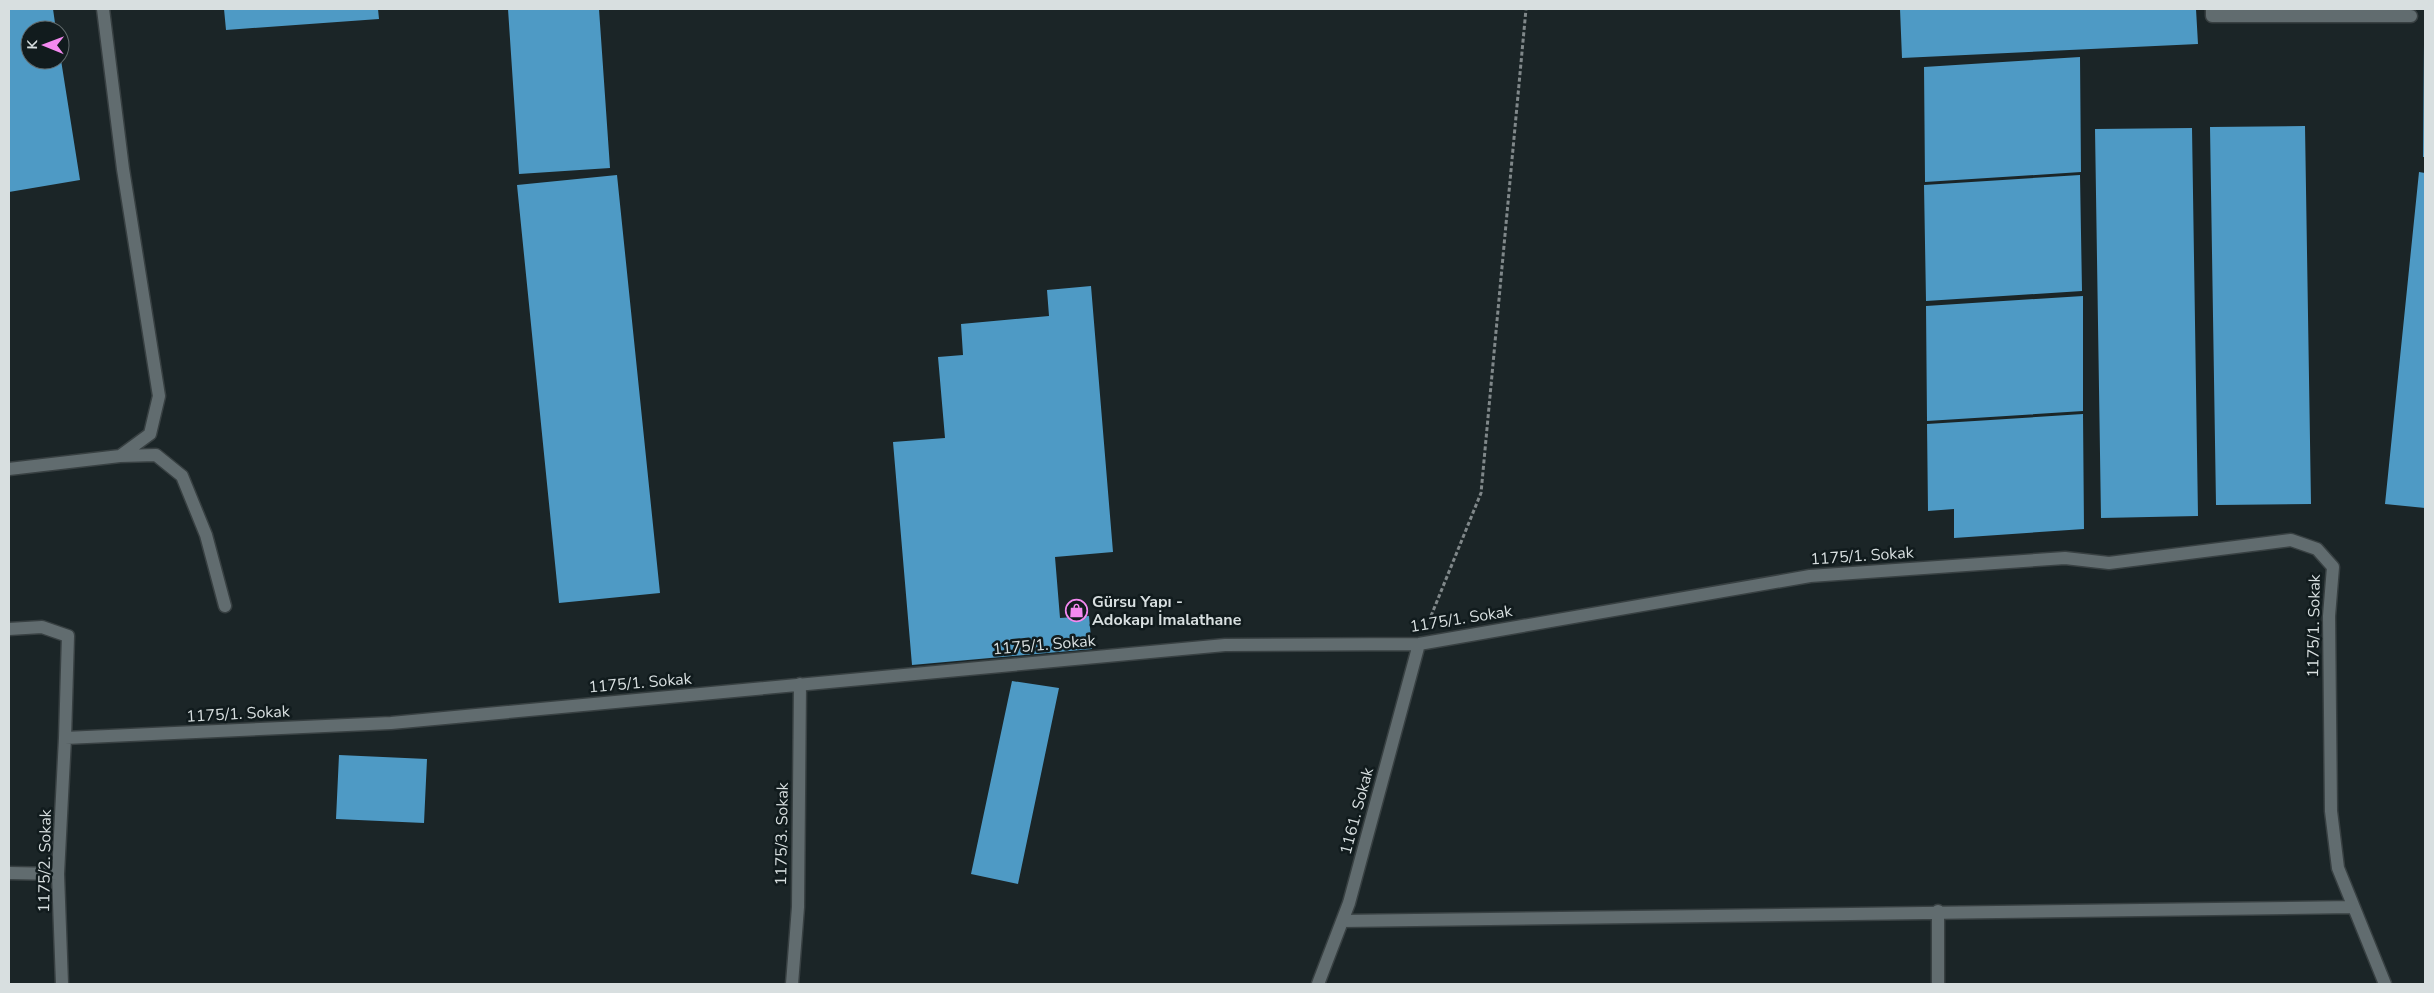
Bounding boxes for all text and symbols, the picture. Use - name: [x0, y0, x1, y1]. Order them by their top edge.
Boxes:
- north arrow: [20, 20, 70, 70]
- text: K: [23, 39, 42, 50]
- street label: 1175/1. Sokak: [1810, 541, 1915, 571]
- street label: 1175/1. Sokak: [2302, 573, 2326, 678]
- place label: Gürsu Yapı - Adokapı İmalathane: [1092, 591, 1242, 631]
- shop icon: Gürsu Yapı - Adokapı İmalathane: [1064, 599, 1088, 623]
- street label: 1175/1. Sokak: [1408, 600, 1515, 638]
- street label: 1175/1. Sokak: [992, 629, 1097, 660]
- street label: 1175/1. Sokak: [588, 667, 693, 698]
- street label: 1175/1. Sokak: [186, 700, 291, 728]
- street label: 1161. Sokak: [1335, 764, 1379, 857]
- street label: 1175/3. Sokak: [770, 781, 794, 886]
- street label: 1175/2. Sokak: [33, 808, 57, 913]

